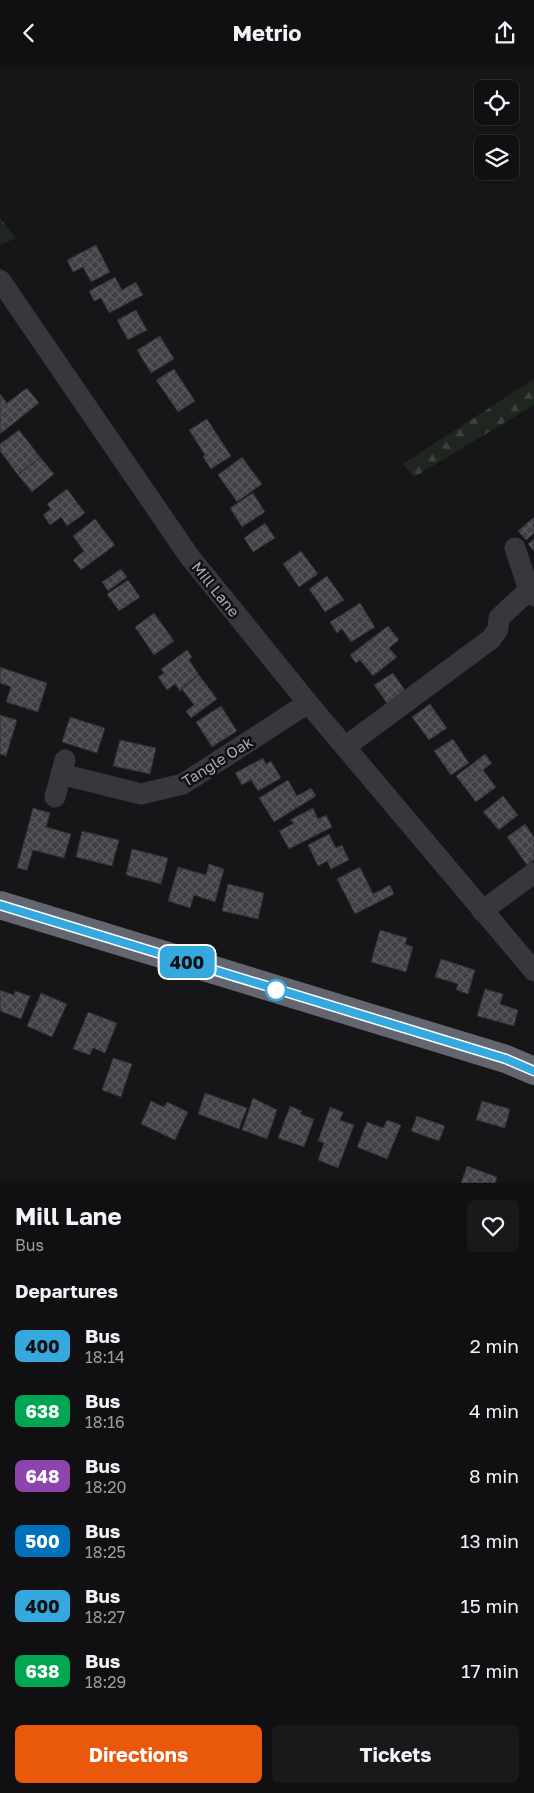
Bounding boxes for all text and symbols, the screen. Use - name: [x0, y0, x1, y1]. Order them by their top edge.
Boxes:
- icon: back: [15, 19, 43, 47]
- text: Metrio: [232, 19, 302, 46]
- icon: share: [491, 19, 519, 47]
- map controls: [474, 80, 519, 180]
- button: locate: [474, 80, 519, 125]
- button: layers: [474, 135, 519, 180]
- street label: Mill Lane: [188, 558, 244, 620]
- street label: Tangle Oak: [178, 732, 256, 790]
- line badge: 400: [158, 946, 216, 978]
- text: 400: [170, 951, 204, 973]
- unlabelled marker: [265, 979, 287, 1001]
- button: heart: [467, 1200, 519, 1252]
- text: Mill Lane: [15, 1201, 122, 1230]
- text: Bus: [15, 1235, 44, 1255]
- text: Departures: [15, 1279, 118, 1302]
- text: Bus: [85, 1324, 120, 1347]
- text: 2 min: [470, 1334, 519, 1357]
- text: 400: [25, 1335, 60, 1357]
- text: 18:14: [85, 1347, 125, 1367]
- text: Bus: [85, 1389, 120, 1412]
- text: 4 min: [469, 1399, 519, 1422]
- text: 638: [26, 1400, 59, 1422]
- text: 18:16: [85, 1412, 125, 1432]
- text: Bus: [85, 1454, 120, 1477]
- text: 8 min: [469, 1464, 519, 1487]
- text: 648: [25, 1465, 60, 1487]
- text: 18:20: [85, 1477, 127, 1497]
- text: Bus: [85, 1519, 120, 1542]
- text: 13 min: [460, 1529, 519, 1552]
- text: 500: [25, 1530, 60, 1552]
- text: 18:25: [85, 1542, 126, 1562]
- text: Bus: [85, 1584, 120, 1607]
- text: 15 min: [460, 1594, 519, 1617]
- text: 400: [25, 1595, 60, 1617]
- text: 18:27: [85, 1607, 125, 1627]
- text: Bus: [85, 1649, 120, 1672]
- text: 17 min: [461, 1659, 519, 1682]
- text: 638: [26, 1660, 59, 1682]
- text: 18:29: [85, 1672, 126, 1692]
- button: Directions: [15, 1725, 262, 1783]
- button: Tickets: [272, 1725, 519, 1783]

